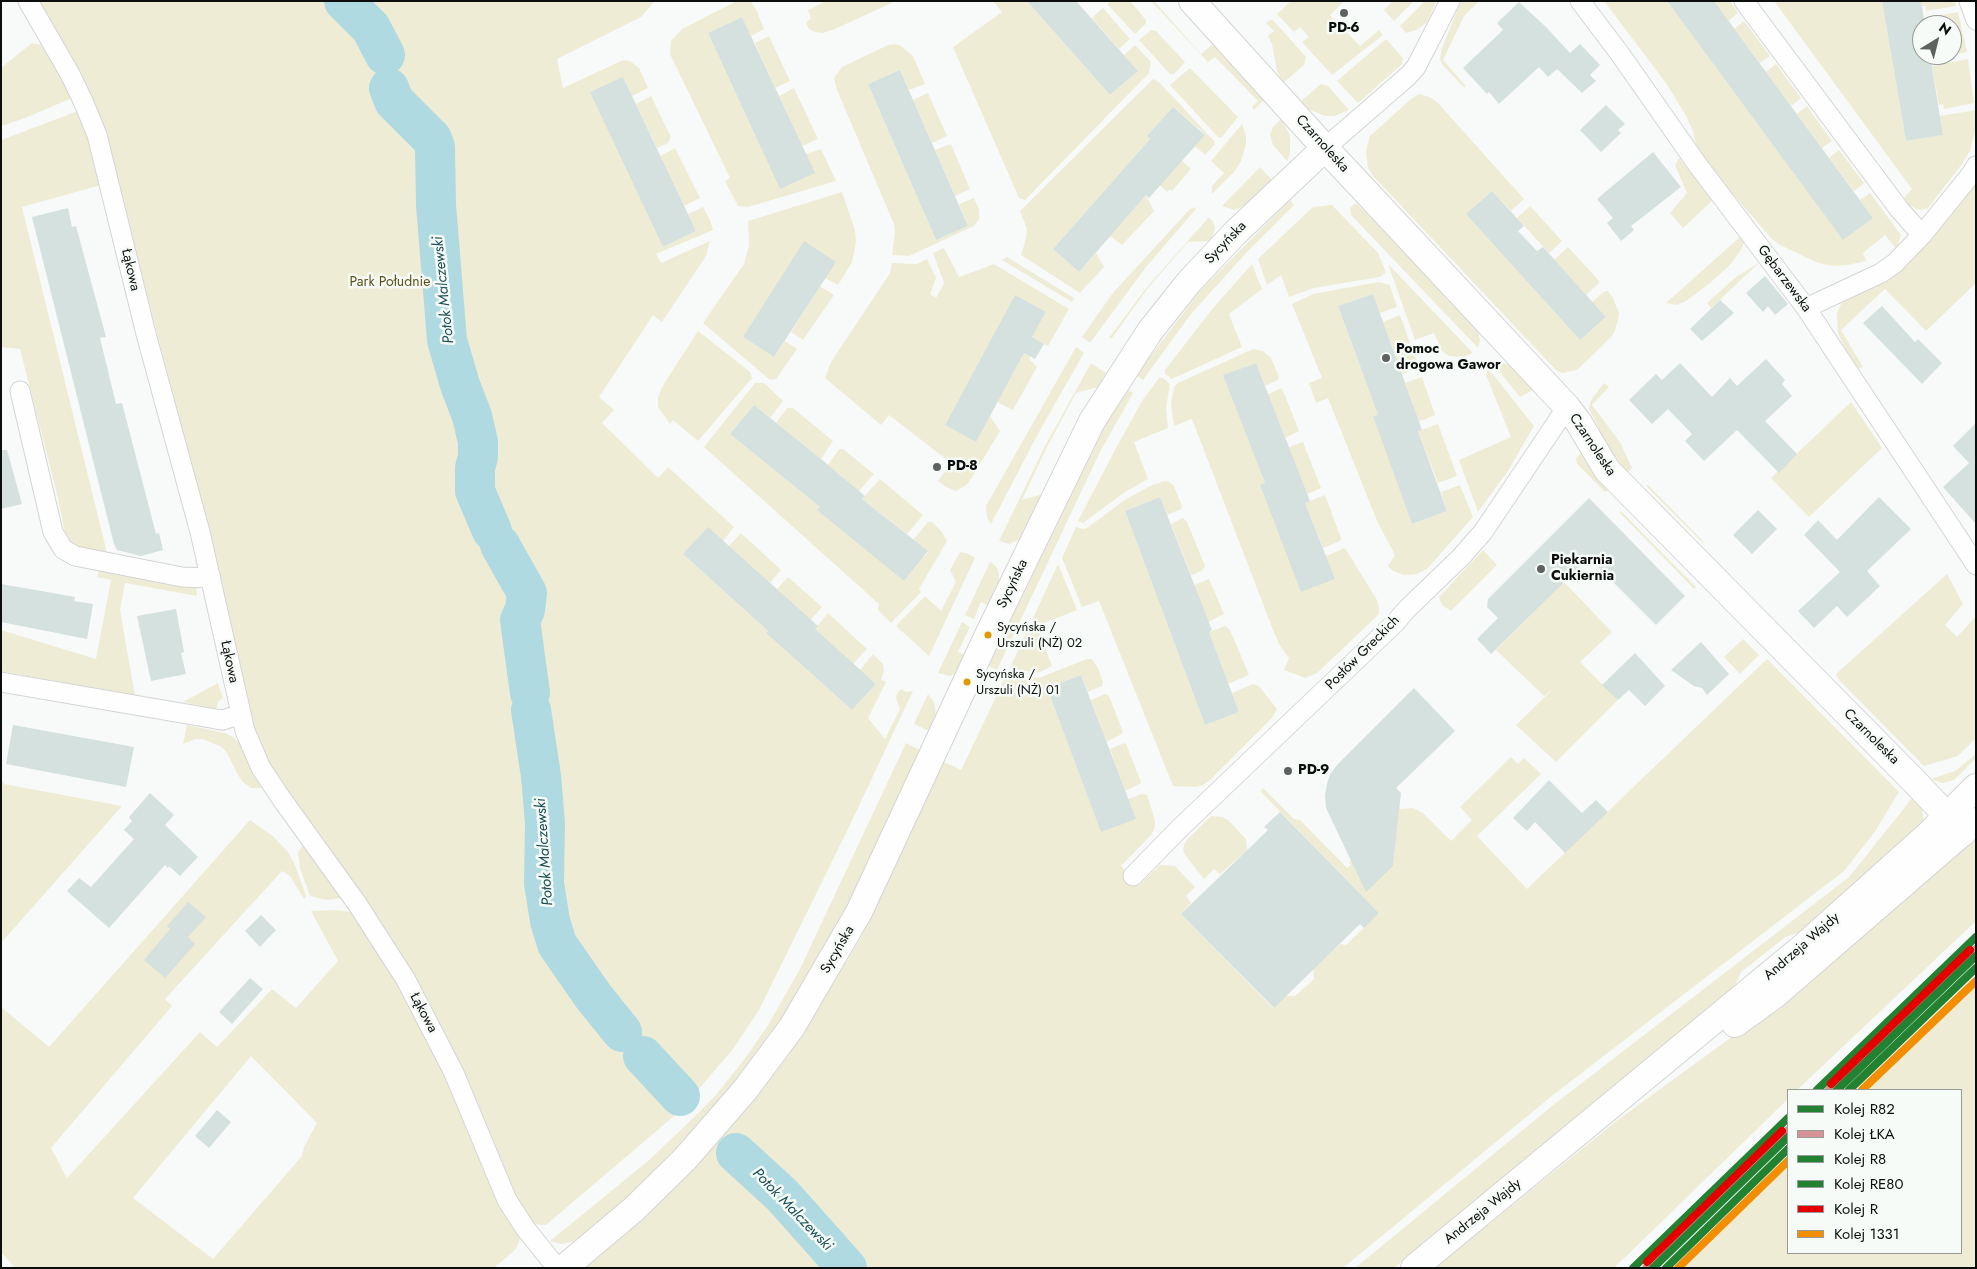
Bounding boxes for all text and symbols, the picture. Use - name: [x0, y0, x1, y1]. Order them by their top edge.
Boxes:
- marker: PD-6: [1338, 7, 1350, 19]
- north arrow: [1912, 15, 1962, 65]
- text: N: [1935, 17, 1956, 40]
- place label: PD-6: [1328, 21, 1360, 37]
- street label: Czarnoleska: [1292, 112, 1352, 176]
- street label: Sycyńska: [1202, 218, 1250, 268]
- water label: Potok Malczewski: [429, 235, 459, 345]
- street label: Gębarzewska: [1753, 242, 1815, 316]
- street label: Łąkowa: [117, 247, 143, 293]
- park label: Park Południe: [350, 275, 430, 291]
- place label: Pomoc drogowa Gawor: [1396, 342, 1501, 374]
- marker: Pomoc drogowa Gawor: [1380, 352, 1392, 364]
- street label: Czarnoleska: [1565, 411, 1619, 479]
- place label: PD-8: [947, 459, 978, 475]
- marker: PD-8: [931, 461, 943, 473]
- place label: Piekarnia Cukiernia: [1551, 553, 1614, 586]
- street label: Sycyńska: [994, 557, 1032, 611]
- marker: Piekarnia Cukiernia: [1535, 563, 1547, 575]
- street label: Posłów Greckich: [1322, 612, 1404, 694]
- place label: Sycyńska / Urszuli (NŻ) 02: [997, 620, 1082, 651]
- marker: Sycyńska / Urszuli (NŻ) 02: [983, 630, 993, 640]
- street label: Łąkowa: [216, 639, 242, 685]
- place label: Sycyńska / Urszuli (NŻ) 01: [976, 667, 1060, 698]
- marker: Sycyńska / Urszuli (NŻ) 01: [962, 677, 972, 687]
- street label: Czarnoleska: [1840, 706, 1902, 768]
- place label: PD-9: [1298, 763, 1329, 779]
- marker: PD-9: [1282, 765, 1294, 777]
- water label: Potok Malczewski: [532, 798, 558, 906]
- street label: Andrzeja Wajdy: [1761, 910, 1843, 984]
- street label: Sycyńska: [818, 923, 858, 977]
- street label: Łąkowa: [406, 990, 440, 1036]
- legend: [1787, 1089, 1962, 1254]
- text: Kolej R82: [1834, 1098, 1895, 1120]
- text: Kolej ŁKA: [1834, 1123, 1895, 1145]
- text: Kolej R8: [1834, 1148, 1886, 1170]
- water label: Potok Malczewski: [748, 1165, 836, 1255]
- text: Kolej RE80: [1834, 1173, 1903, 1195]
- street label: Andrzeja Wajdy: [1441, 1176, 1525, 1248]
- text: Kolej R: [1834, 1198, 1878, 1220]
- text: Kolej 1331: [1834, 1223, 1900, 1245]

